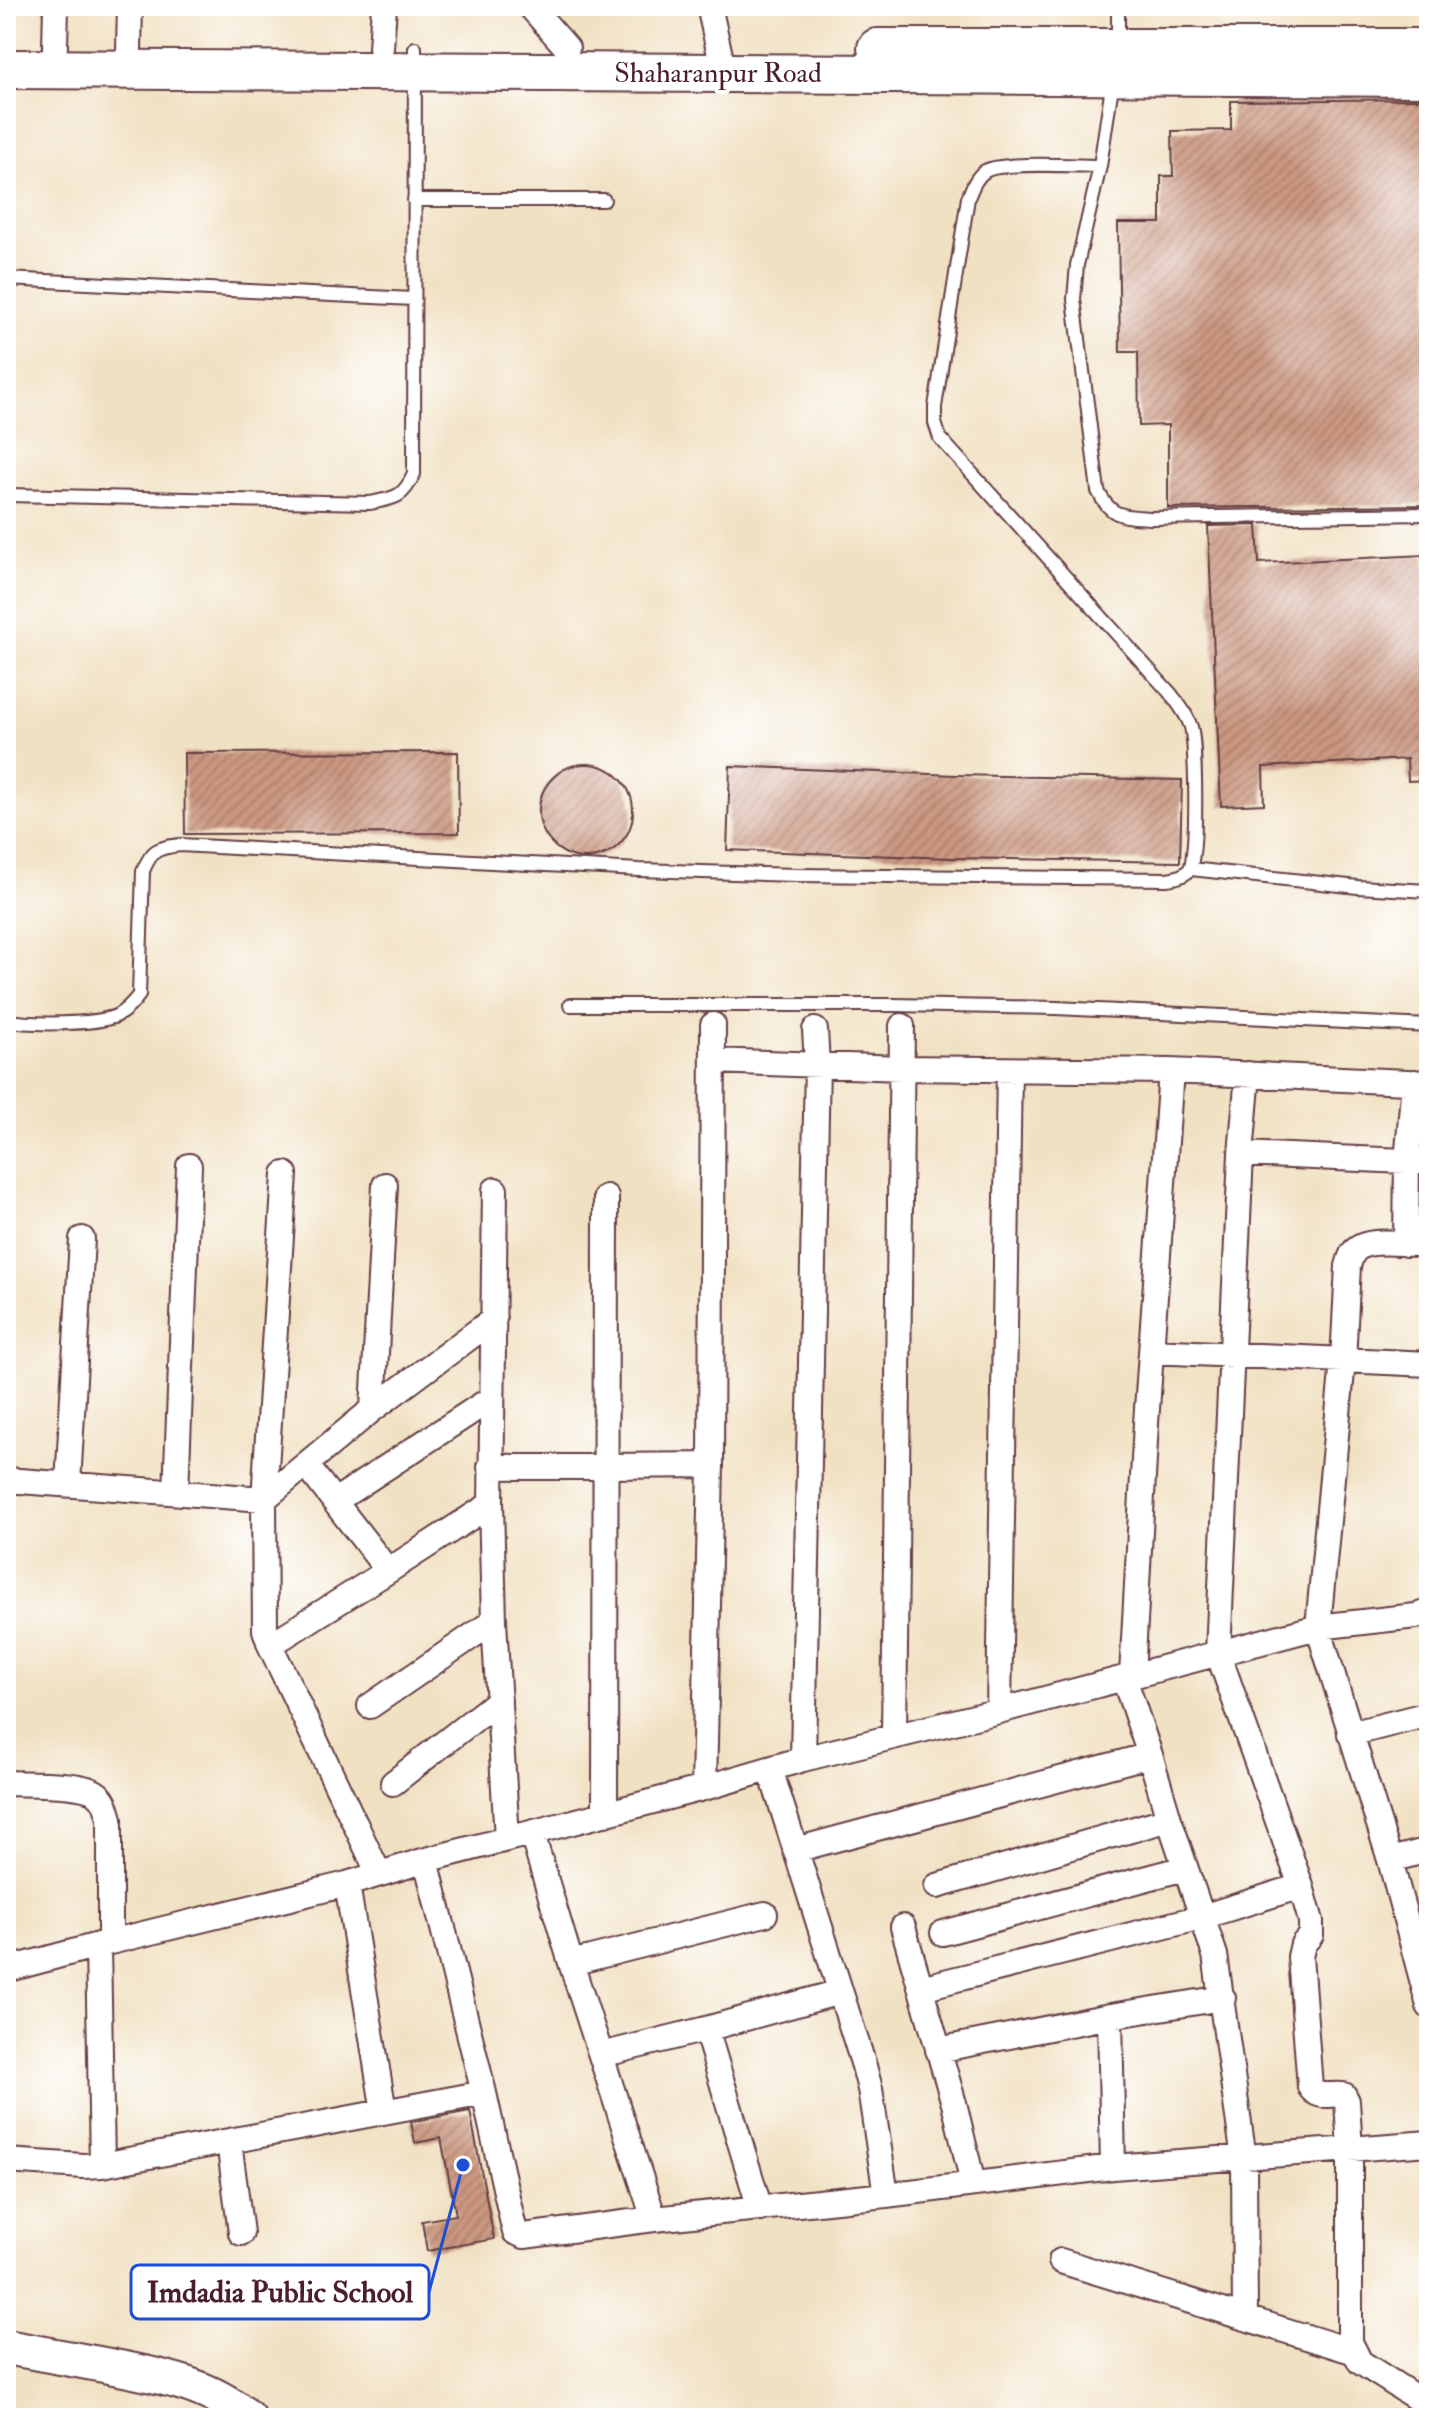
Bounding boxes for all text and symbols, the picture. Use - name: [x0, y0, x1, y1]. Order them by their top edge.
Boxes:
- street label: Shaharanpur Road: [614, 56, 822, 91]
- callout: Imdadia Public School: [131, 2265, 429, 2319]
- text: Imdadia Public School: [147, 2274, 413, 2311]

